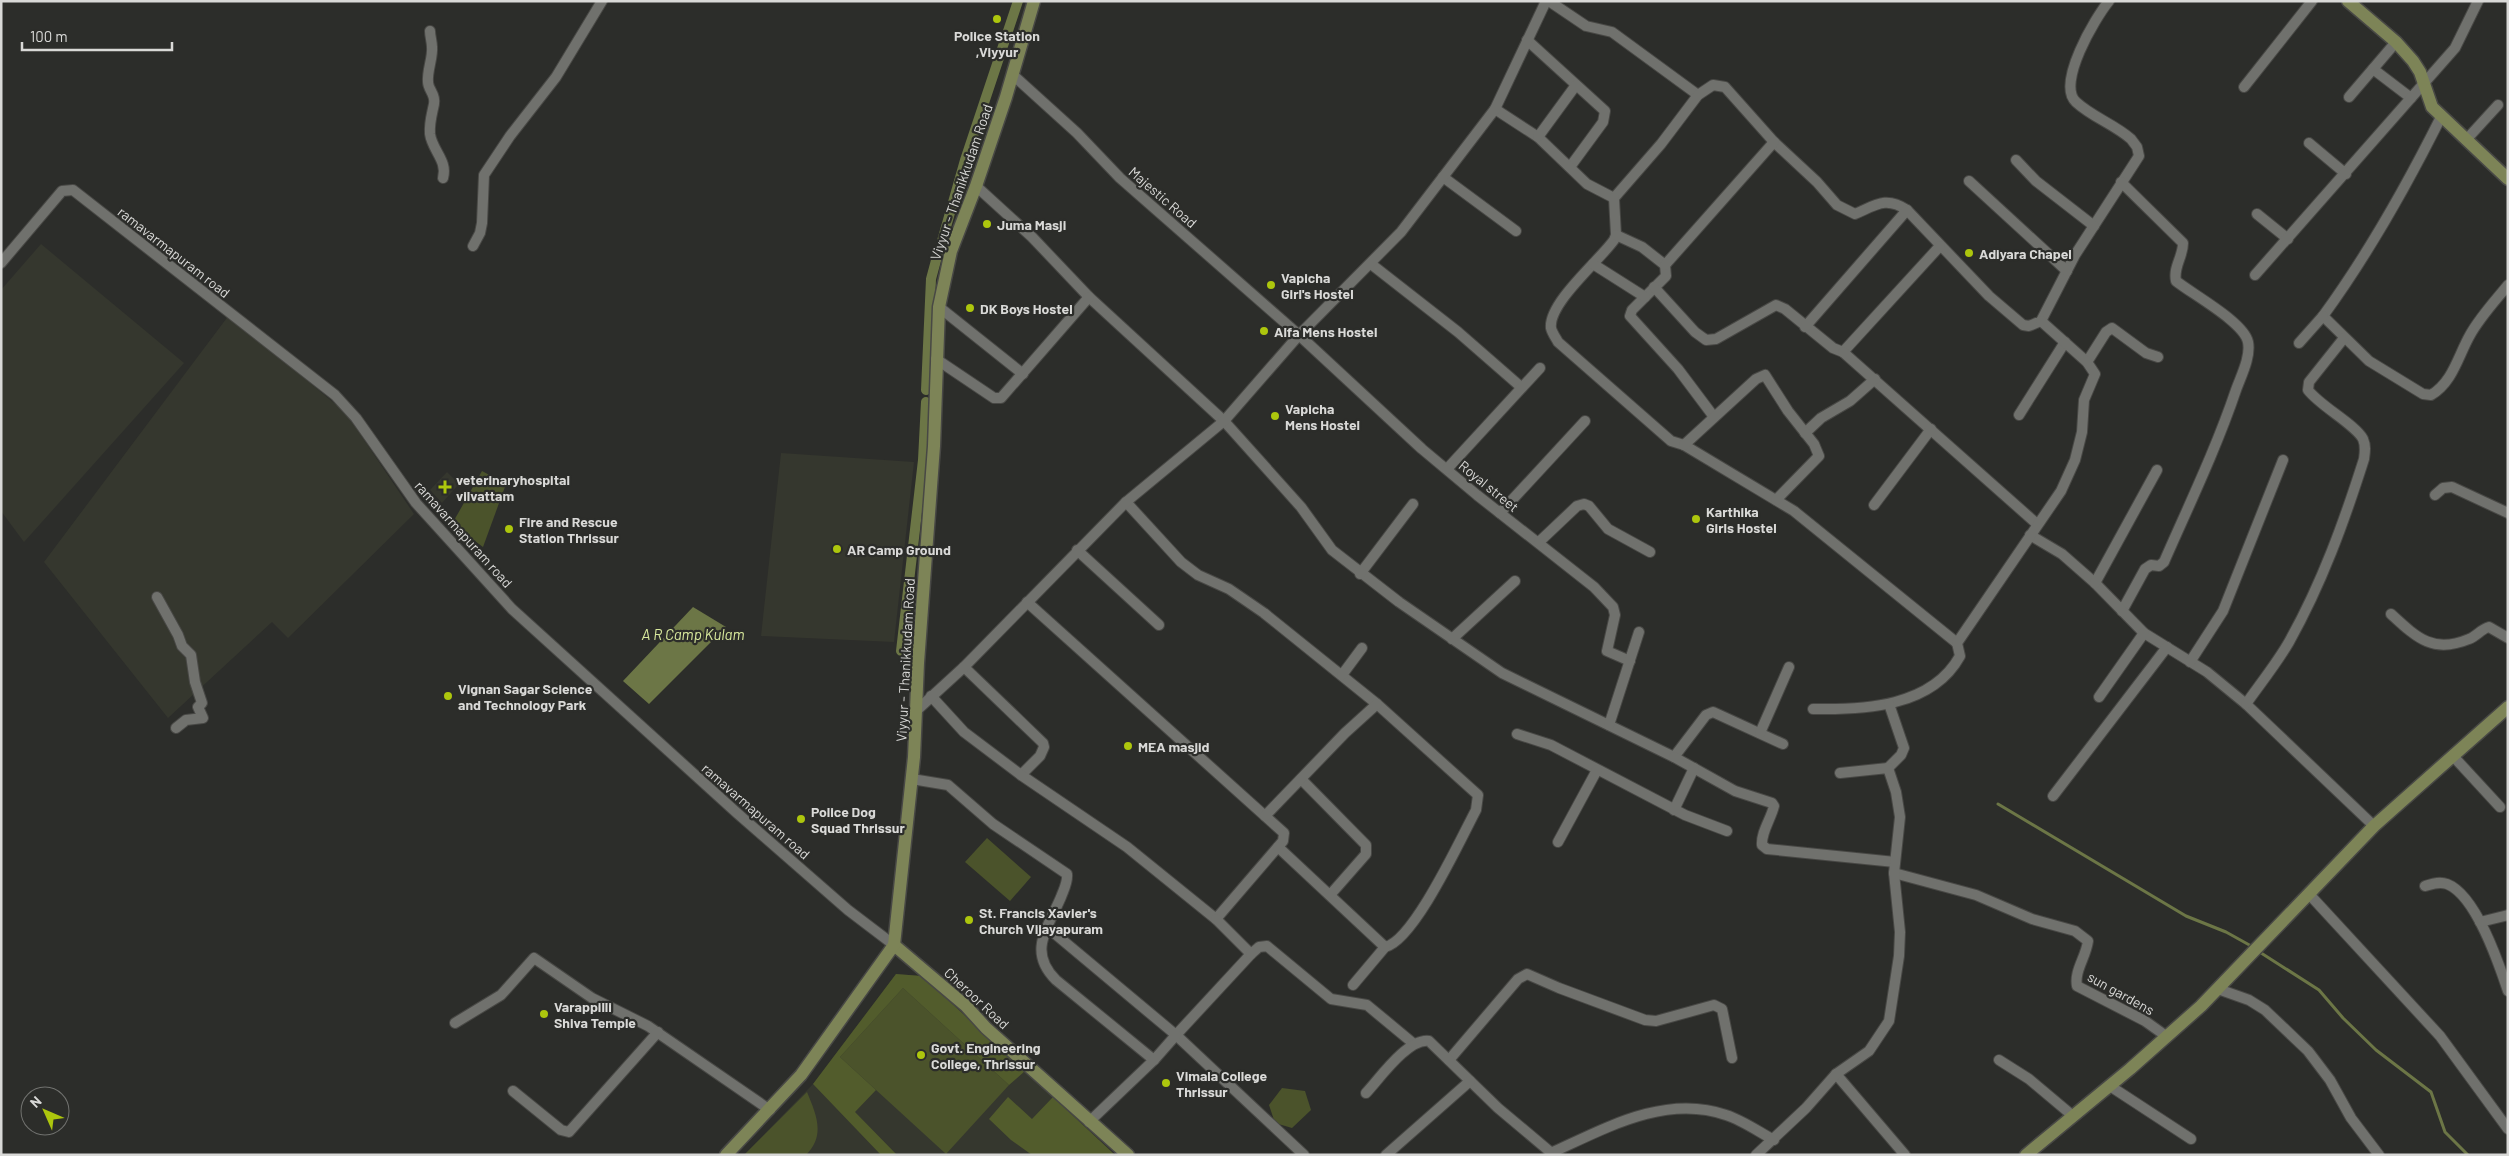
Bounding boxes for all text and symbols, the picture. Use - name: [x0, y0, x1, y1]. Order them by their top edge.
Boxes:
- marker: Police Station ,Viyyur: [991, 13, 1003, 25]
- scale bar: [22, 20, 172, 52]
- text: 100 m: [30, 27, 68, 45]
- place label: Police Station ,Viyyur: [954, 27, 1040, 60]
- street label: Viyyur - Thanikkudam Road: [926, 102, 996, 262]
- street label: Majestic Road: [1126, 163, 1200, 231]
- street label: ramavarmapuram road: [115, 203, 233, 301]
- place label: Juma Masji: [997, 216, 1066, 233]
- marker: Juma Masji: [981, 218, 993, 230]
- place label: Adiyara Chapel: [1979, 245, 2072, 262]
- marker: Adiyara Chapel: [1963, 247, 1975, 259]
- place label: Vapicha Girl's Hostel: [1281, 269, 1354, 302]
- marker: Vapicha Girl's Hostel: [1265, 279, 1277, 291]
- place label: DK Boys Hostel: [980, 300, 1073, 317]
- marker: DK Boys Hostel: [964, 302, 976, 314]
- place label: Alfa Mens Hostel: [1274, 323, 1377, 340]
- marker: Alfa Mens Hostel: [1258, 325, 1270, 337]
- place label: Vapicha Mens Hostel: [1285, 400, 1360, 433]
- marker: Vapicha Mens Hostel: [1269, 410, 1281, 422]
- street label: Royal street: [1456, 457, 1522, 515]
- place label: veterinaryhospital vilvattam: [456, 471, 570, 504]
- street label: ramavarmapuram road: [412, 477, 516, 591]
- marker: veterinaryhospital vilvattam: [438, 480, 452, 494]
- place label: Karthika Girls Hostel: [1706, 503, 1777, 536]
- place label: Fire and Rescue Station Thrissur: [519, 513, 619, 546]
- marker: Karthika Girls Hostel: [1690, 513, 1702, 525]
- marker: Fire and Rescue Station Thrissur: [503, 523, 515, 535]
- place label: AR Camp Ground: [847, 541, 951, 558]
- marker: AR Camp Ground: [831, 543, 843, 555]
- street label: Viyyur - Thanikkudam Road: [892, 578, 918, 742]
- water label: A R Camp Kulam: [641, 625, 745, 643]
- place label: Vignan Sagar Science and Technology Park: [458, 680, 593, 713]
- marker: Vignan Sagar Science and Technology Park: [442, 690, 454, 702]
- place label: MEA masjid: [1138, 738, 1210, 755]
- marker: MEA masjid: [1122, 740, 1134, 752]
- street label: ramavarmapuram road: [698, 759, 814, 863]
- place label: Police Dog Squad Thrissur: [811, 803, 905, 836]
- marker: Police Dog Squad Thrissur: [795, 813, 807, 825]
- place label: St. Francis Xavier's Church Vijayapuram: [979, 904, 1103, 937]
- marker: St. Francis Xavier's Church Vijayapuram: [963, 914, 975, 926]
- street label: Cheroor Road: [941, 964, 1013, 1032]
- street label: sun gardens: [2085, 968, 2158, 1018]
- place label: Varappilli Shiva Temple: [554, 998, 636, 1031]
- marker: Varappilli Shiva Temple: [538, 1008, 550, 1020]
- place label: Govt. Engineering College, Thrissur: [931, 1039, 1041, 1072]
- marker: Govt. Engineering College, Thrissur: [915, 1049, 927, 1061]
- place label: Vimala College Thrissur: [1176, 1067, 1268, 1100]
- marker: Vimala College Thrissur: [1160, 1077, 1172, 1089]
- north arrow: [20, 1086, 70, 1136]
- text: N: [26, 1092, 45, 1111]

